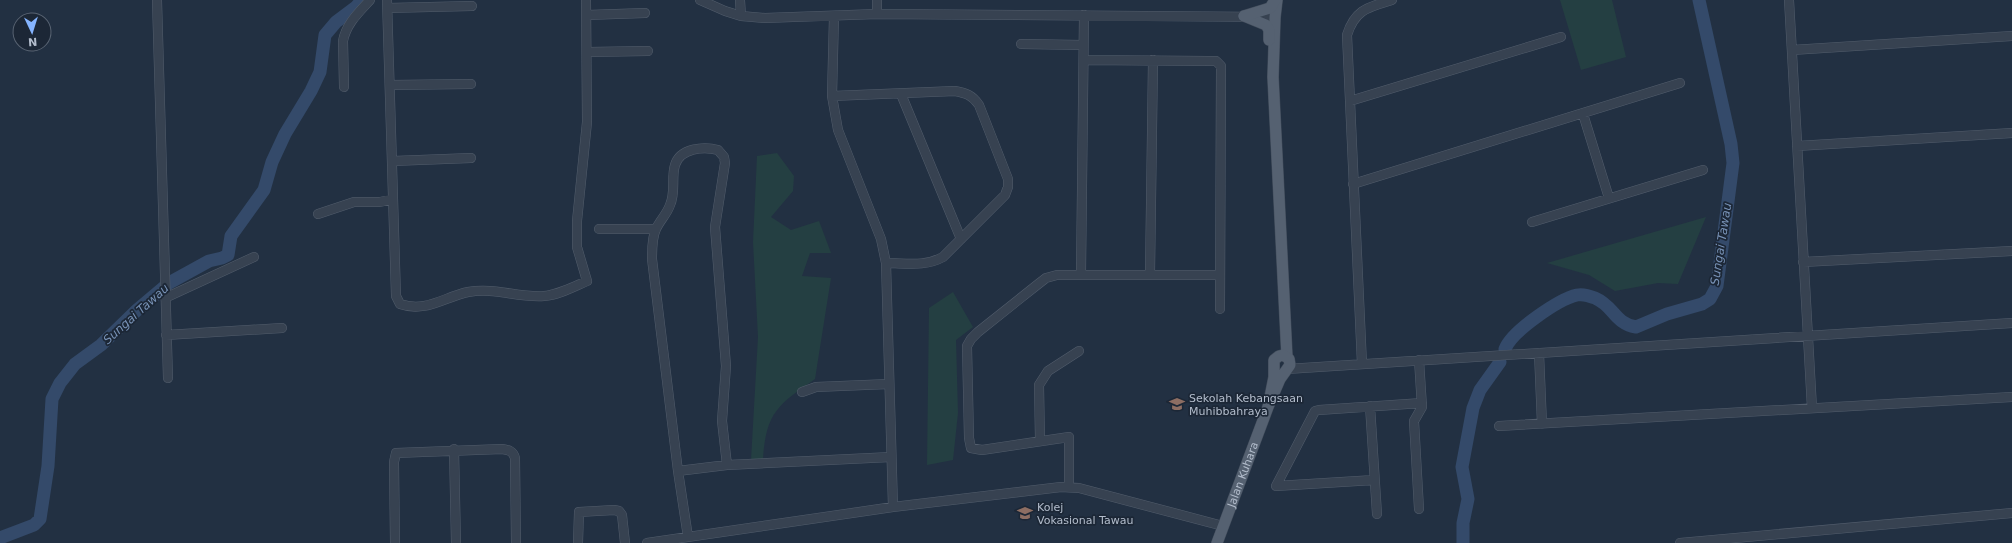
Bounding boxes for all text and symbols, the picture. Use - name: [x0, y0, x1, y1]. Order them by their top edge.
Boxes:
- north arrow: [12, 12, 52, 52]
- text: N: [28, 35, 38, 48]
- water label: Sungai Tawau: [1708, 201, 1734, 286]
- water label: Sungai Tawau: [100, 281, 172, 347]
- place label: Sekolah Kebangsaan Muhibbahraya: [1189, 392, 1303, 418]
- school or university icon: Sekolah Kebangsaan Muhibbahraya: [1168, 395, 1186, 413]
- street label: Jalan Kuhara: [1224, 440, 1261, 510]
- place label: Kolej Vokasional Tawau: [1037, 501, 1133, 527]
- school or university icon: Kolej Vokasional Tawau: [1016, 504, 1034, 522]

